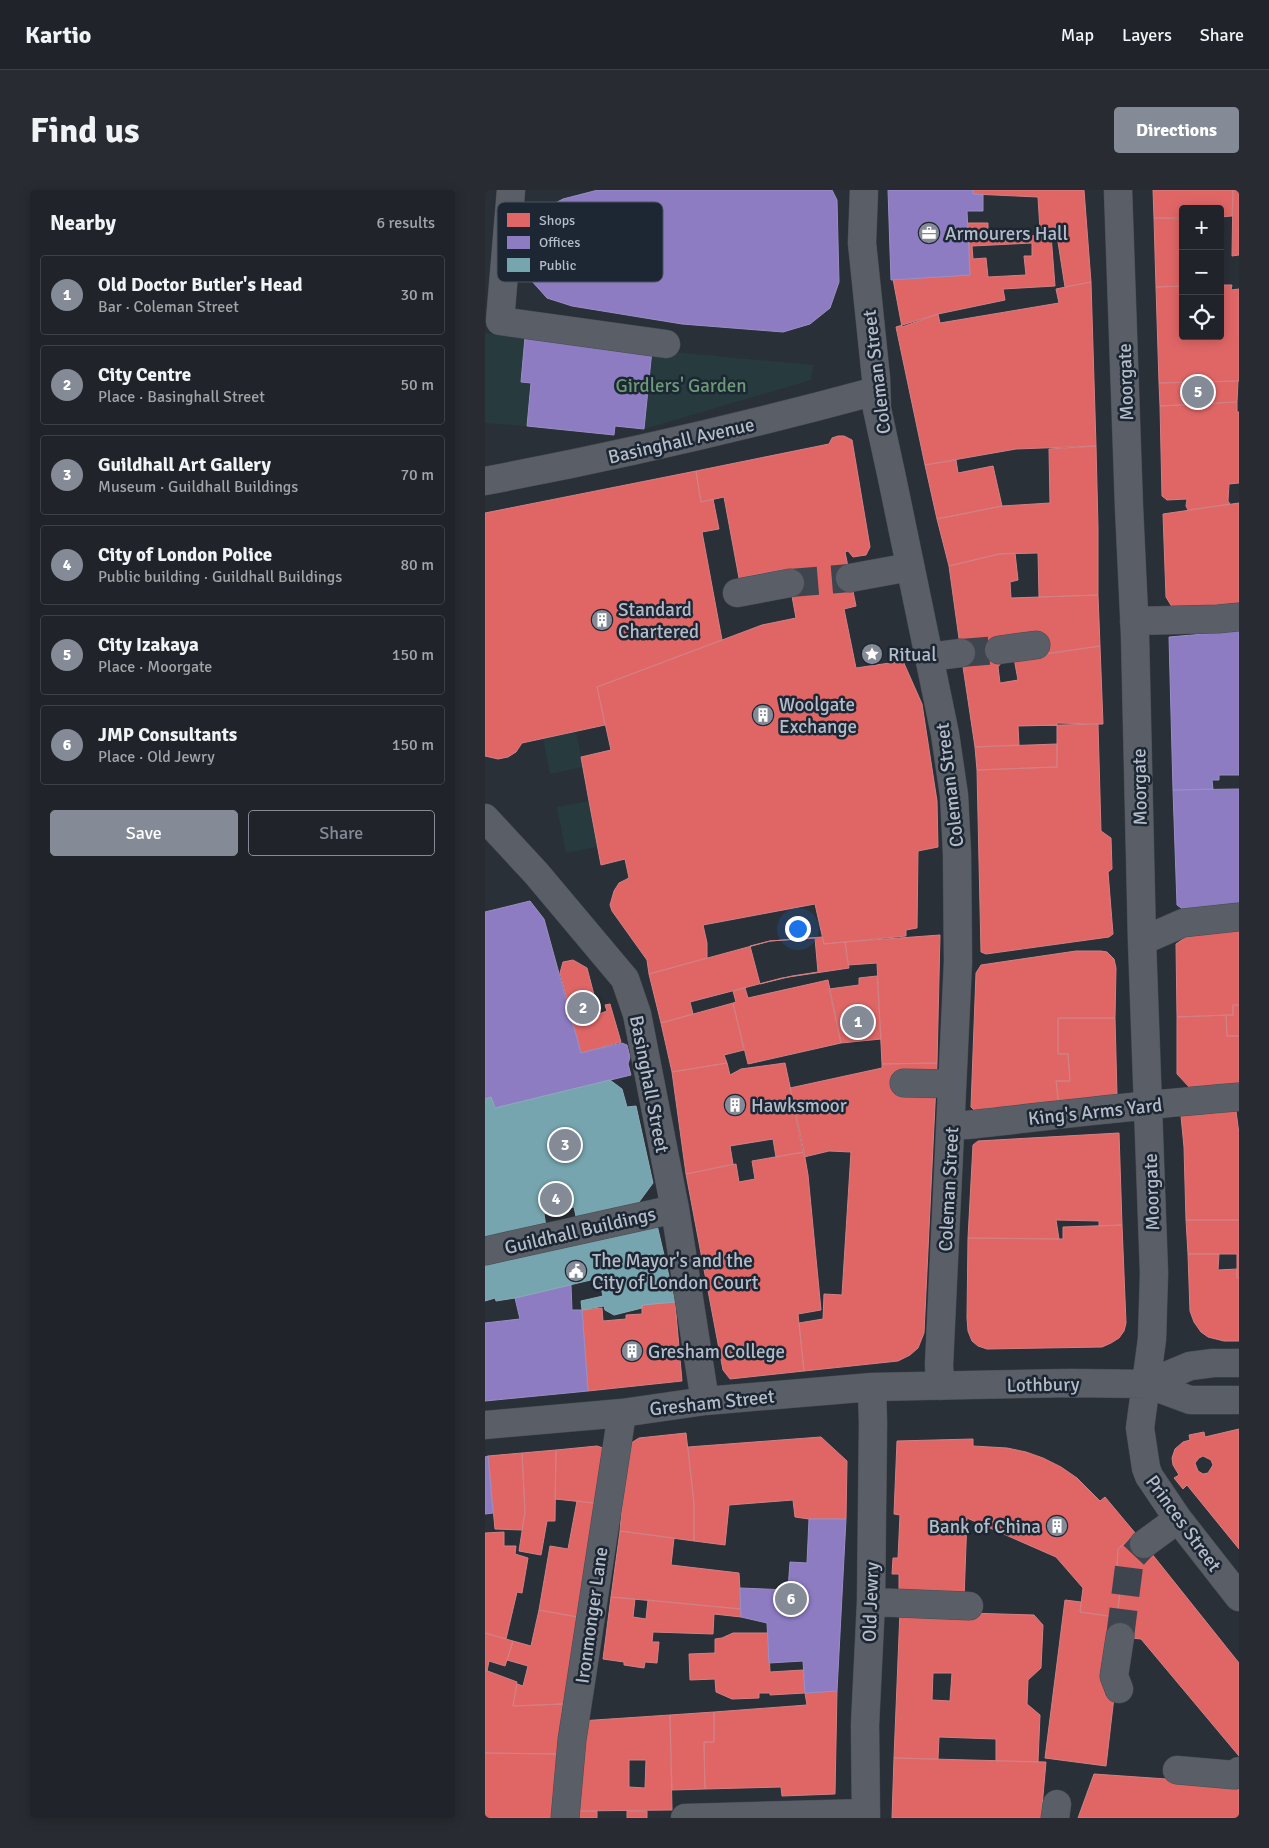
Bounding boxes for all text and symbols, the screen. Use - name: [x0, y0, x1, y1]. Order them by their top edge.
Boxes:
- text: Kartio: [25, 20, 91, 50]
- text: Map: [1061, 24, 1094, 46]
- text: Layers: [1122, 24, 1172, 46]
- text: Share: [1200, 24, 1244, 46]
- button: Directions: [1114, 107, 1239, 153]
- text: Find us: [30, 109, 140, 152]
- legend: [497, 202, 663, 282]
- map controls: [1179, 205, 1224, 340]
- button: +: [1179, 205, 1224, 250]
- text: Nearby: [50, 210, 116, 236]
- text: Shops: [539, 212, 575, 229]
- text: 6 results: [376, 213, 435, 233]
- office icon: Armourers Hall: [917, 221, 941, 245]
- place label: Armourers Hall: [945, 222, 1068, 246]
- text: Offices: [539, 234, 580, 251]
- button: −: [1179, 250, 1224, 295]
- text: Public: [539, 257, 577, 274]
- text: Old Doctor Butler's Head: [98, 273, 302, 297]
- text: 1: [63, 285, 71, 305]
- text: 30 m: [400, 285, 434, 305]
- button: locate: [1179, 295, 1224, 340]
- text: Bar · Coleman Street: [98, 297, 239, 317]
- street label: Coleman Street: [857, 308, 897, 435]
- street label: Moorgate: [1113, 343, 1139, 421]
- text: City Centre: [98, 363, 191, 387]
- pin: 5: [1182, 373, 1214, 411]
- park label: Girdlers' Garden: [615, 374, 747, 398]
- text: 2: [63, 375, 71, 395]
- text: 50 m: [400, 375, 434, 395]
- text: Place · Basinghall Street: [98, 387, 265, 407]
- street label: Basinghall Avenue: [606, 412, 757, 469]
- text: Guildhall Art Gallery: [98, 453, 271, 477]
- text: 3: [63, 465, 71, 485]
- text: 70 m: [400, 465, 434, 485]
- text: Museum · Guildhall Buildings: [98, 477, 298, 497]
- text: City of London Police: [98, 543, 272, 567]
- text: 4: [63, 555, 71, 575]
- text: 80 m: [400, 555, 434, 575]
- text: Public building · Guildhall Buildings: [98, 567, 342, 587]
- place label: Standard Chartered: [618, 598, 699, 644]
- building icon: Standard Chartered: [590, 608, 614, 632]
- text: City Izakaya: [98, 633, 199, 657]
- place icon: Ritual: [860, 642, 884, 666]
- place label: Ritual: [888, 643, 937, 667]
- text: 5: [63, 645, 71, 665]
- text: 150 m: [392, 645, 434, 665]
- text: Place · Moorgate: [98, 657, 212, 677]
- place label: Woolgate Exchange: [779, 693, 857, 739]
- building icon: Woolgate Exchange: [751, 703, 775, 727]
- street label: Coleman Street: [930, 721, 970, 848]
- text: JMP Consultants: [98, 723, 237, 747]
- text: 6: [63, 735, 71, 755]
- text: 150 m: [392, 735, 434, 755]
- text: Place · Old Jewry: [98, 747, 215, 767]
- street label: Moorgate: [1127, 748, 1153, 826]
- button: Save: [50, 810, 238, 856]
- button: Share: [248, 810, 435, 856]
- your location: [785, 916, 811, 942]
- pin: 2: [567, 989, 599, 1027]
- pin: 1: [842, 1003, 874, 1041]
- street label: Basinghall Street: [624, 1013, 674, 1155]
- building icon: Hawksmoor: [723, 1093, 747, 1117]
- street label: King's Arms Yard: [1027, 1093, 1163, 1131]
- place label: Hawksmoor: [751, 1094, 847, 1118]
- pin: 3: [549, 1126, 581, 1164]
- street label: Coleman Street: [934, 1126, 964, 1252]
- street label: Moorgate: [1139, 1153, 1165, 1231]
- pin: 4: [540, 1180, 572, 1218]
- street label: Guildhall Buildings: [502, 1202, 658, 1260]
- place label: The Mayor's and the City of London Court: [592, 1249, 759, 1295]
- public building icon: The Mayor's and the City of London Court: [564, 1259, 588, 1283]
- building icon: Gresham College: [620, 1339, 644, 1363]
- place label: Gresham College: [648, 1340, 785, 1364]
- street label: Lothbury: [1006, 1372, 1080, 1398]
- street label: Gresham Street: [648, 1384, 776, 1421]
- street label: Princes Street: [1140, 1471, 1227, 1577]
- building icon: Bank of China: [1045, 1514, 1069, 1538]
- place label: Bank of China: [929, 1515, 1041, 1539]
- street label: Ironmonger Lane: [571, 1545, 613, 1685]
- street label: Old Jewry: [858, 1561, 884, 1642]
- pin: 6: [775, 1580, 807, 1618]

